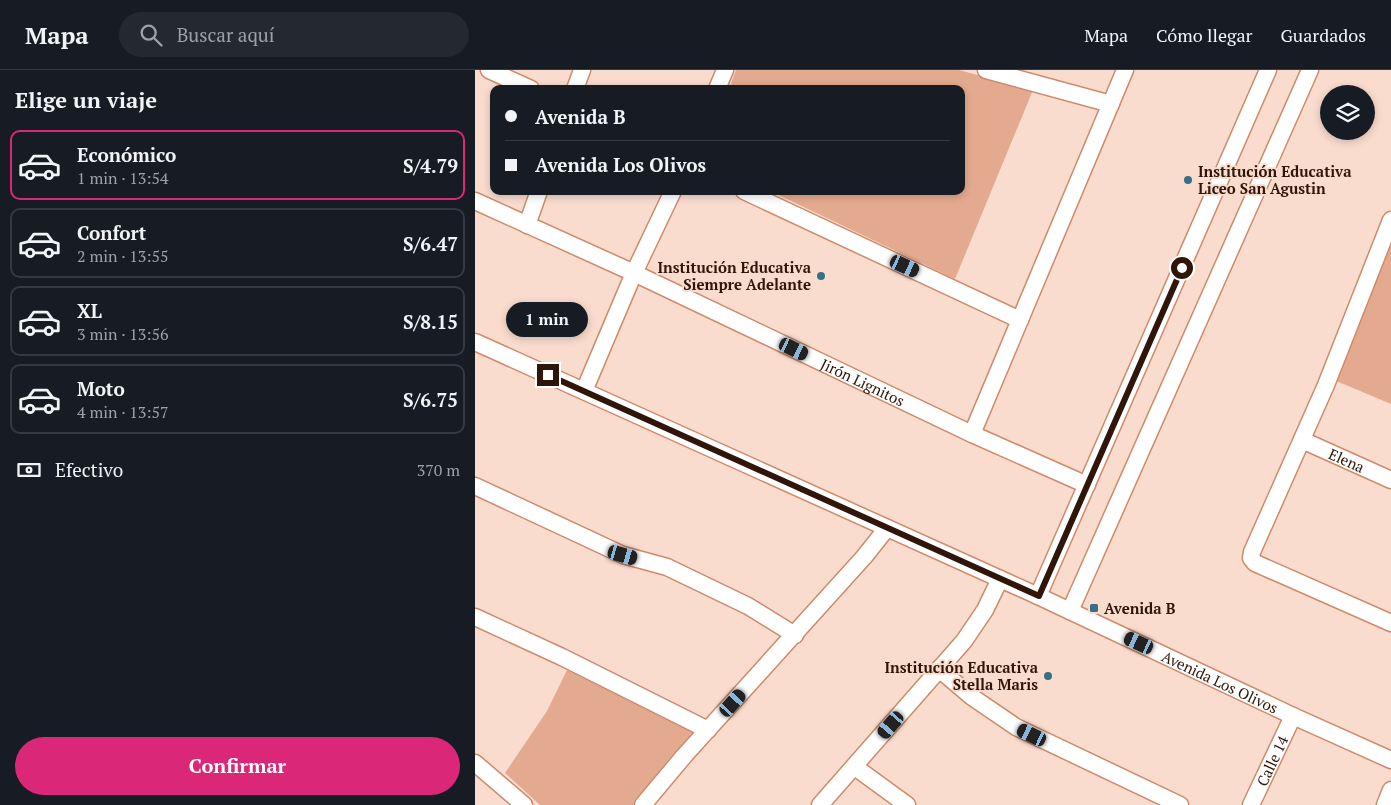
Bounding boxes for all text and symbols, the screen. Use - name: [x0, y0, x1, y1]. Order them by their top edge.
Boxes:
- search box: [119, 12, 469, 57]
- text: Mapa: [25, 19, 89, 51]
- icon: search: [137, 21, 165, 49]
- text: Buscar aquí: [177, 22, 274, 47]
- text: Mapa: [1084, 23, 1128, 47]
- text: Cómo llegar: [1156, 23, 1252, 47]
- text: Guardados: [1280, 23, 1366, 47]
- text: Elige un viaje: [15, 85, 157, 114]
- map controls: [1320, 85, 1375, 140]
- button: layers: [1320, 85, 1375, 140]
- text: Avenida B: [535, 104, 626, 129]
- text: Económico: [77, 142, 176, 167]
- icon: car: [17, 143, 62, 188]
- text: Avenida Los Olivos: [535, 152, 706, 177]
- text: S/4.79: [403, 153, 458, 178]
- place label: Institución Educativa Liceo San Agustin: [1198, 161, 1352, 198]
- text: 1 min · 13:54: [77, 167, 169, 189]
- marker: Institución Educativa Liceo San Agustin: [1182, 174, 1194, 186]
- text: Confort: [77, 220, 146, 245]
- icon: car: [17, 221, 62, 266]
- text: S/6.47: [403, 231, 458, 256]
- text: 2 min · 13:55: [77, 245, 169, 267]
- car: [888, 253, 921, 279]
- place label: Institución Educativa Siempre Adelante: [657, 257, 812, 294]
- route start: [1171, 257, 1193, 279]
- marker: Institución Educativa Siempre Adelante: [815, 270, 827, 282]
- text: XL: [77, 298, 102, 323]
- icon: car: [17, 299, 62, 344]
- callout: 1 min: [507, 302, 589, 338]
- text: 1 min: [525, 308, 569, 330]
- text: S/8.15: [403, 309, 458, 334]
- text: 3 min · 13:56: [77, 323, 169, 345]
- car: [777, 336, 810, 362]
- street label: Jirón Lignitos: [818, 353, 908, 411]
- route end: [537, 364, 559, 386]
- text: Moto: [77, 376, 125, 401]
- icon: car: [17, 377, 62, 422]
- text: S/6.75: [403, 387, 458, 412]
- text: 4 min · 13:57: [77, 401, 169, 423]
- street label: Elena: [1326, 443, 1368, 477]
- icon: cash: [15, 456, 43, 484]
- text: Efectivo: [55, 457, 123, 482]
- text: 370 m: [417, 459, 460, 481]
- car: [606, 544, 639, 566]
- place label: Avenida B: [1104, 598, 1176, 618]
- marker: Avenida B: [1088, 602, 1100, 614]
- car: [1122, 630, 1155, 656]
- street label: Avenida Los Olivos: [1159, 646, 1281, 718]
- place label: Institución Educativa Stella Maris: [884, 657, 1039, 694]
- marker: Institución Educativa Stella Maris: [1042, 670, 1054, 682]
- car: [717, 687, 748, 719]
- car: [875, 709, 906, 741]
- car: [1015, 722, 1048, 748]
- street label: Calle 14: [1251, 732, 1292, 789]
- button: Confirmar: [15, 737, 460, 795]

